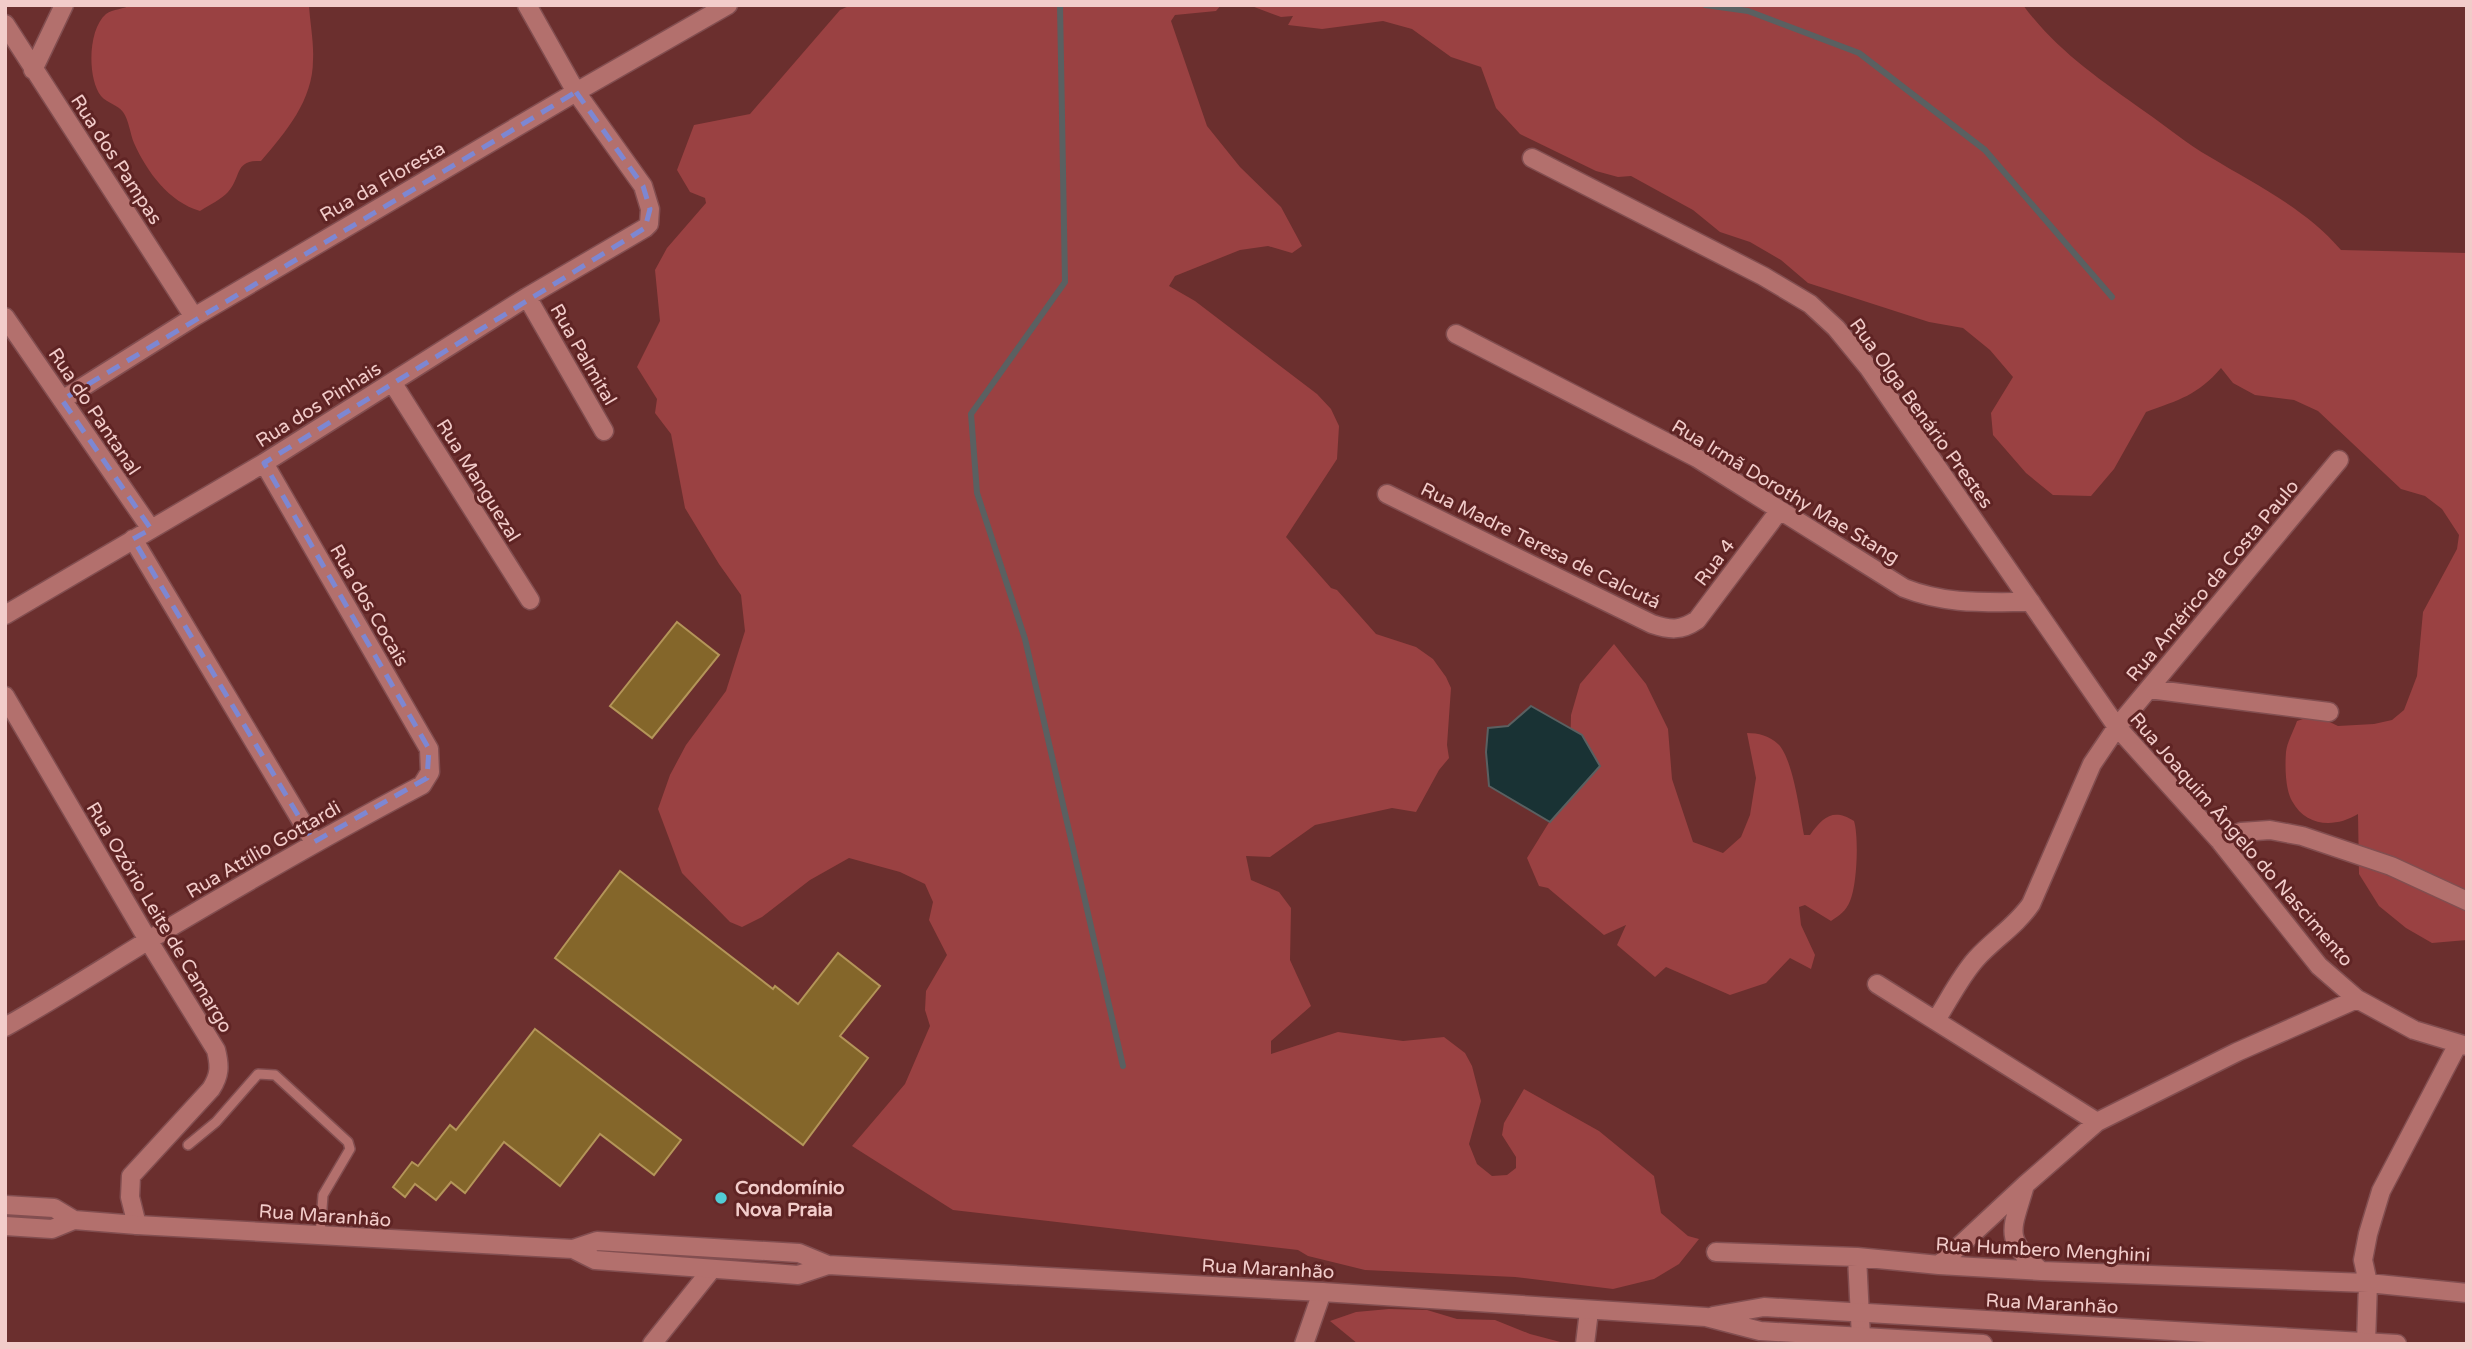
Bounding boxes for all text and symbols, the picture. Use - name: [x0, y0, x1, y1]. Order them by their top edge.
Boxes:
- street label: Rua dos Pampas: [66, 90, 166, 229]
- street label: Rua da Floresta: [316, 137, 449, 227]
- street label: Rua Palmital: [545, 300, 621, 409]
- street label: Rua Olga Benário Prestes: [1845, 314, 1997, 513]
- street label: Rua do Pantanal: [44, 344, 145, 479]
- street label: Rua dos Pinhais: [252, 358, 385, 452]
- street label: Rua Manguezal: [432, 415, 525, 546]
- street label: Rua Irmã Dorothy Mae Stang: [1668, 415, 1903, 569]
- street label: Rua Américo da Costa Paulo: [2122, 475, 2304, 686]
- street label: Rua Madre Teresa de Calcutá: [1417, 478, 1664, 614]
- street label: Rua 4: [1690, 535, 1739, 590]
- street label: Rua dos Cocais: [325, 540, 413, 671]
- street label: Rua Joaquim Ângelo do Nascimento: [2125, 708, 2357, 971]
- street label: Rua Attílio Gottardi: [182, 797, 345, 903]
- street label: Rua Ozório Leite de Camargo: [81, 798, 237, 1037]
- place label: Condomínio Nova Praia: [735, 1177, 845, 1221]
- marker: Condomínio Nova Praia: [713, 1190, 729, 1206]
- street label: Rua Maranhão: [258, 1200, 392, 1232]
- street label: Rua Humbero Menghini: [1935, 1233, 2151, 1267]
- street label: Rua Maranhão: [1201, 1255, 1335, 1283]
- street label: Rua Maranhão: [1985, 1290, 2119, 1318]

